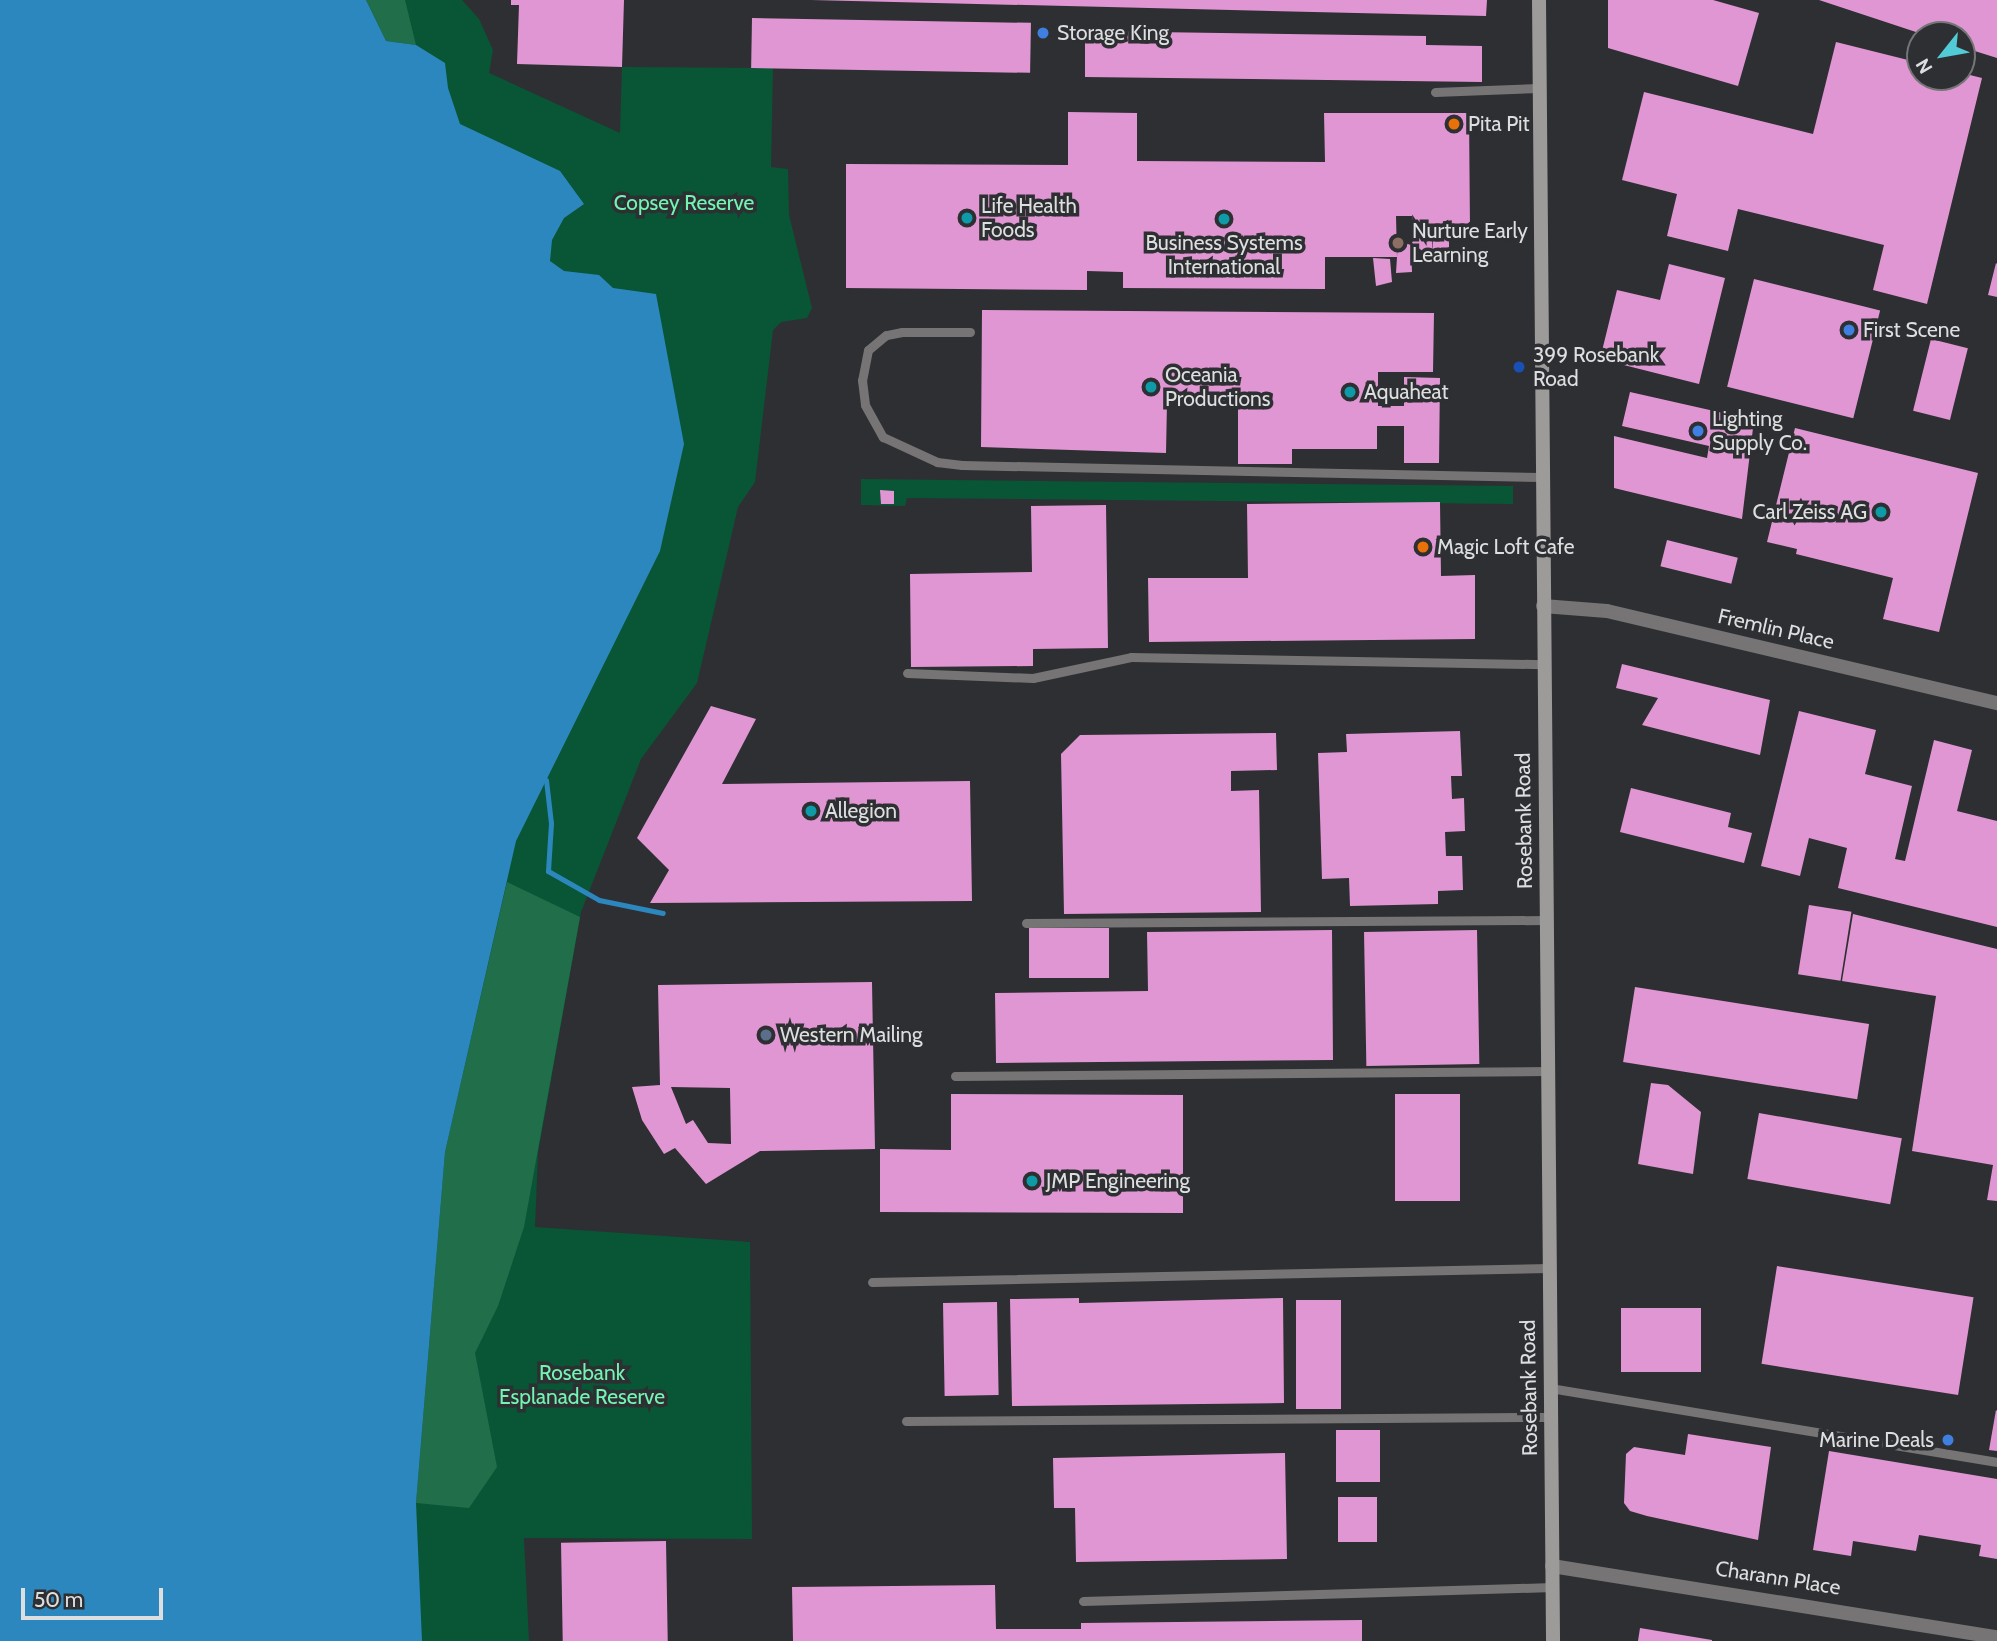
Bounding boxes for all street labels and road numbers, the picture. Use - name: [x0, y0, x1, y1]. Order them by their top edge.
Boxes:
- street label: Fremlin Place: [1715, 603, 1837, 655]
- street label: Rosebank Road: [1510, 753, 1538, 889]
- street label: Rosebank Road: [1515, 1320, 1543, 1456]
- street label: Charann Place: [1714, 1556, 1842, 1600]

